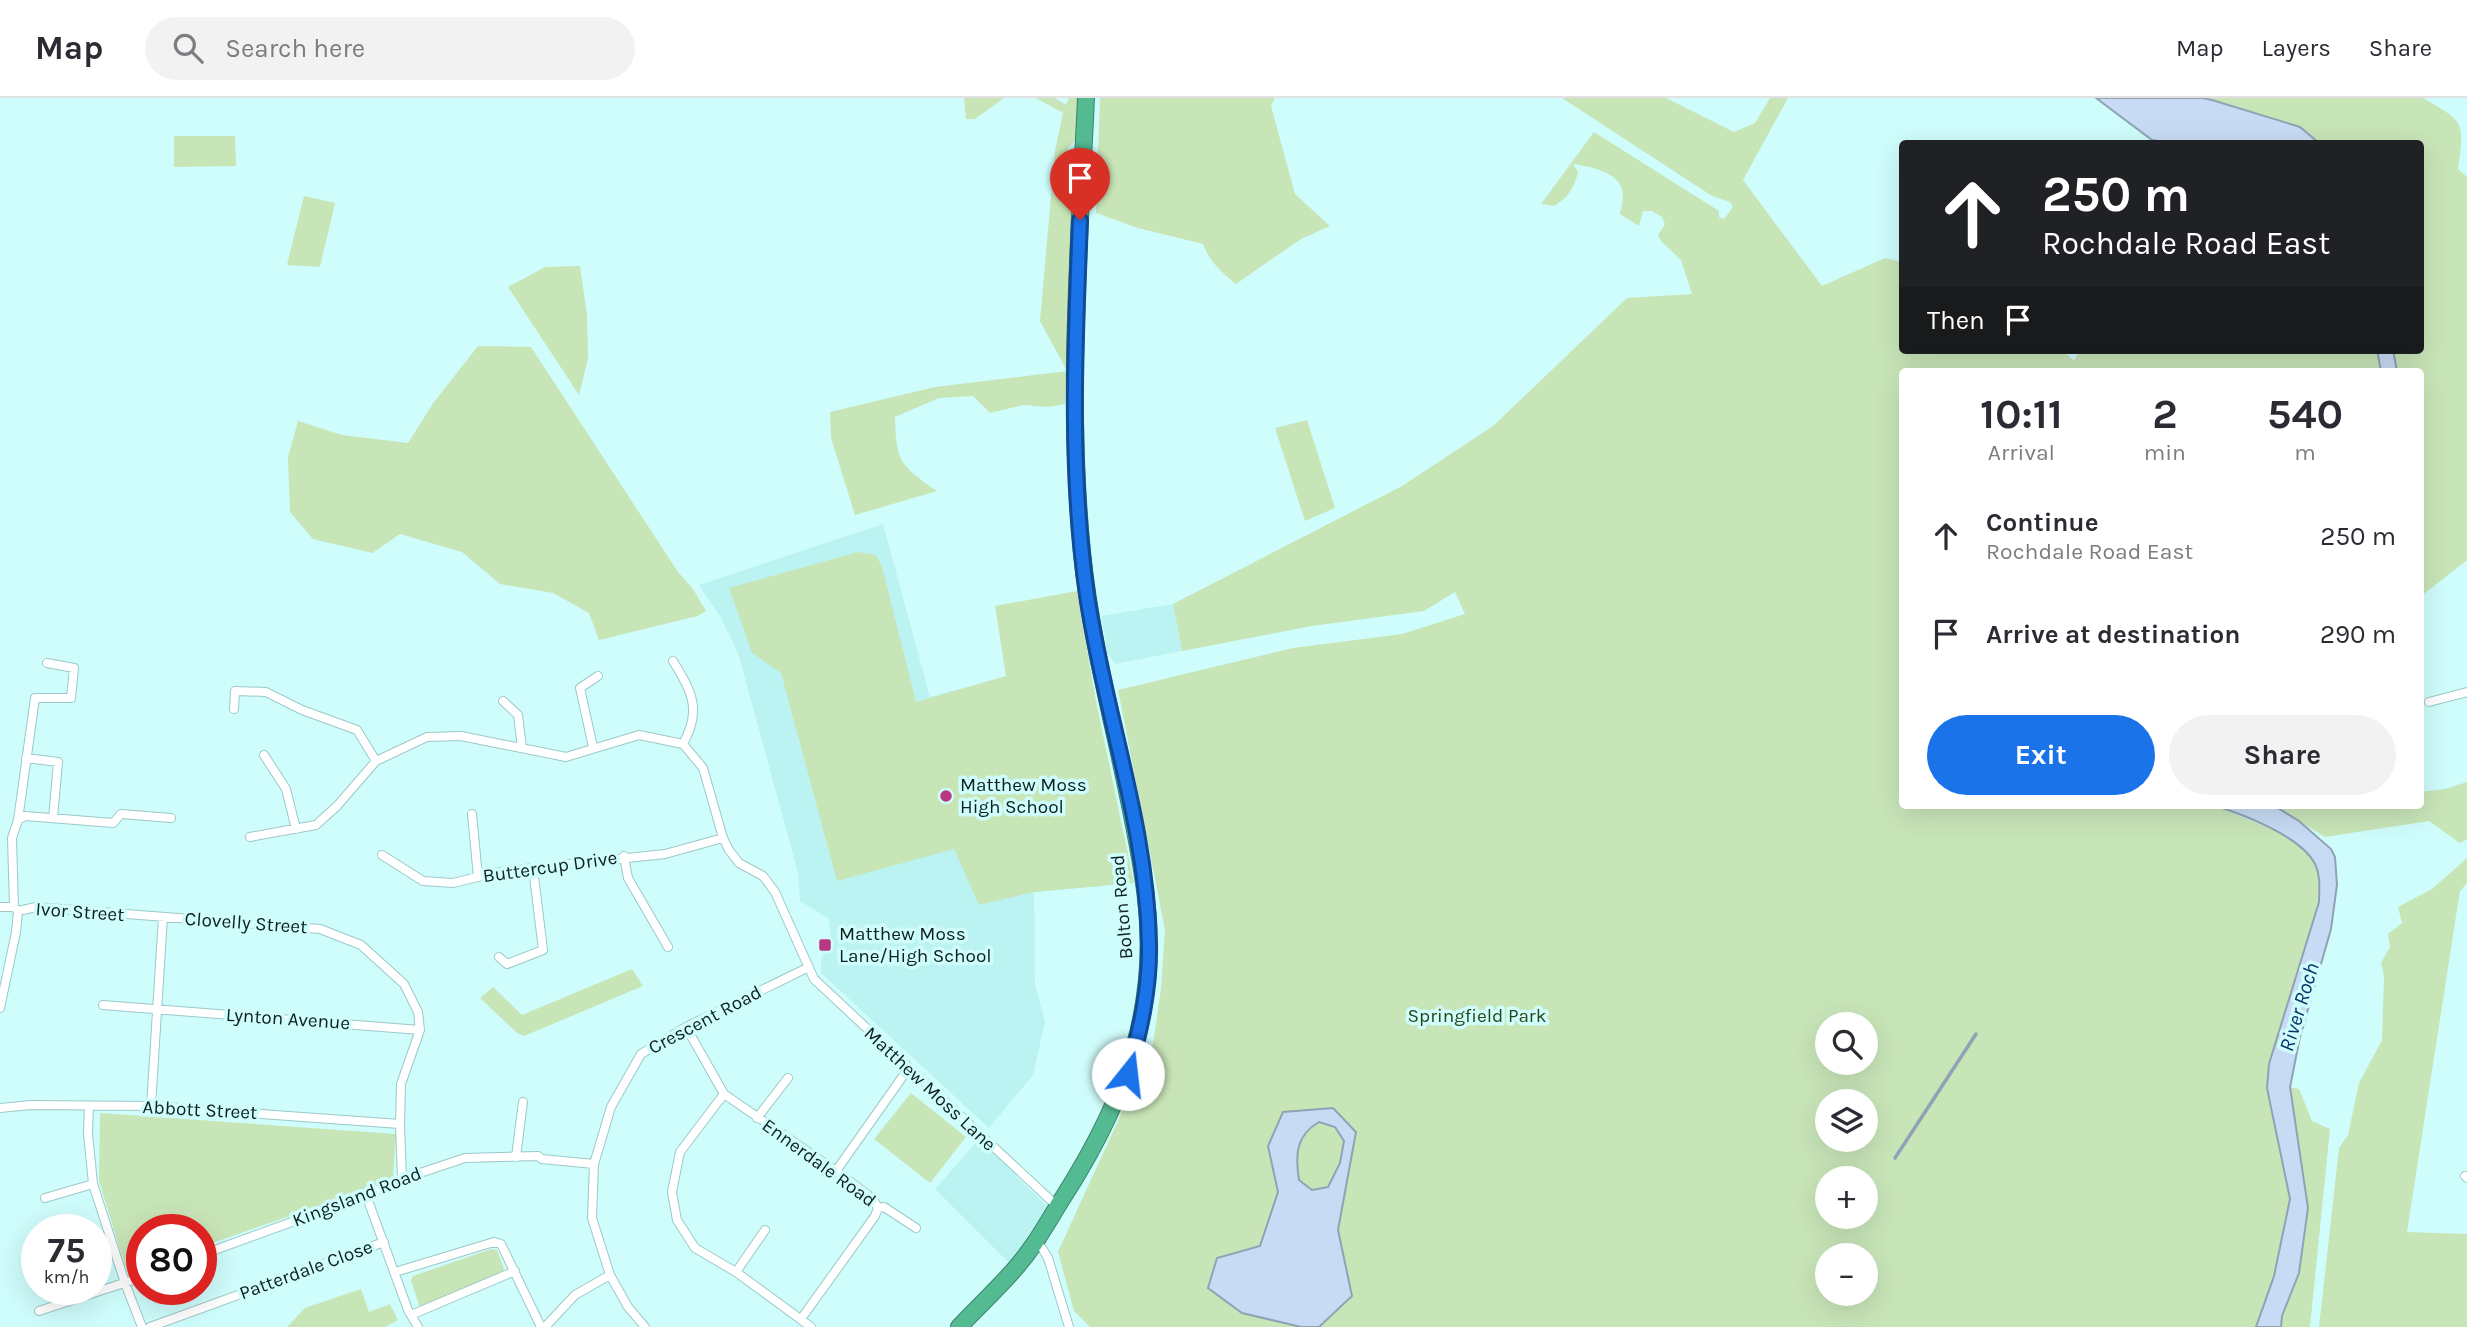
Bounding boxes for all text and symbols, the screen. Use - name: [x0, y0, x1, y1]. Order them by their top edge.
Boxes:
- search box: [145, 17, 635, 80]
- text: Map: [35, 29, 103, 67]
- icon: search: [169, 29, 207, 67]
- text: Search here: [225, 33, 365, 64]
- text: Map: [2176, 34, 2224, 62]
- text: Layers: [2262, 34, 2331, 62]
- text: Share: [2369, 34, 2432, 62]
- pin: [1050, 148, 1110, 220]
- icon: arrive: [1061, 159, 1099, 197]
- text: 250 m: [2042, 166, 2190, 223]
- icon: ahead: [1927, 168, 2018, 259]
- text: Rochdale Road East: [2042, 225, 2330, 262]
- icon: arrive: [1999, 301, 2037, 339]
- text: Then: [1927, 305, 1985, 336]
- text: 10:11: [1980, 389, 2063, 439]
- text: 2: [2152, 389, 2178, 439]
- text: 540: [2267, 389, 2343, 439]
- text: Arrival: [1988, 439, 2055, 466]
- text: min: [2144, 439, 2186, 466]
- text: m: [2294, 439, 2316, 466]
- text: Continue: [1986, 507, 2098, 538]
- icon: ahead: [1927, 517, 1965, 555]
- text: 250 m: [2320, 521, 2396, 552]
- text: Rochdale Road East: [1986, 538, 2193, 565]
- icon: arrive: [1927, 615, 1965, 653]
- text: Arrive at destination: [1986, 619, 2240, 650]
- text: 290 m: [2320, 619, 2396, 650]
- button: Exit: [1927, 715, 2155, 795]
- button: Share: [2169, 715, 2396, 795]
- place label: Matthew Moss High School: [960, 774, 1087, 818]
- marker: Matthew Moss High School: [938, 788, 954, 804]
- street label: Buttercup Drive: [481, 847, 619, 887]
- street label: Bolton Road: [1106, 854, 1138, 960]
- street label: Ivor Street: [35, 898, 125, 926]
- street label: Clovelly Street: [184, 908, 308, 938]
- place label: Matthew Moss Lane/High School: [839, 923, 992, 967]
- marker: Matthew Moss Lane/High School: [817, 937, 833, 953]
- water label: River Roch: [2274, 960, 2324, 1054]
- street label: Crescent Road: [645, 981, 765, 1059]
- street label: Lynton Avenue: [225, 1004, 351, 1034]
- park label: Springfield Park: [1408, 1005, 1547, 1027]
- map controls: [1815, 1012, 1878, 1306]
- button: search: [1815, 1012, 1878, 1075]
- street label: Matthew Moss Lane: [860, 1022, 1000, 1156]
- position arrow: [1091, 1037, 1165, 1111]
- button: layers: [1815, 1089, 1878, 1152]
- street label: Abbott Street: [142, 1096, 258, 1124]
- street label: Ennerdale Road: [758, 1114, 880, 1212]
- street label: Kingsland Road: [290, 1162, 424, 1232]
- button: +: [1815, 1166, 1878, 1229]
- speed limit sign: 80: [126, 1214, 217, 1305]
- text: 75: [48, 1230, 85, 1271]
- street label: Patterdale Close: [236, 1236, 376, 1304]
- button: −: [1815, 1243, 1878, 1306]
- text: km/h: [44, 1266, 89, 1288]

